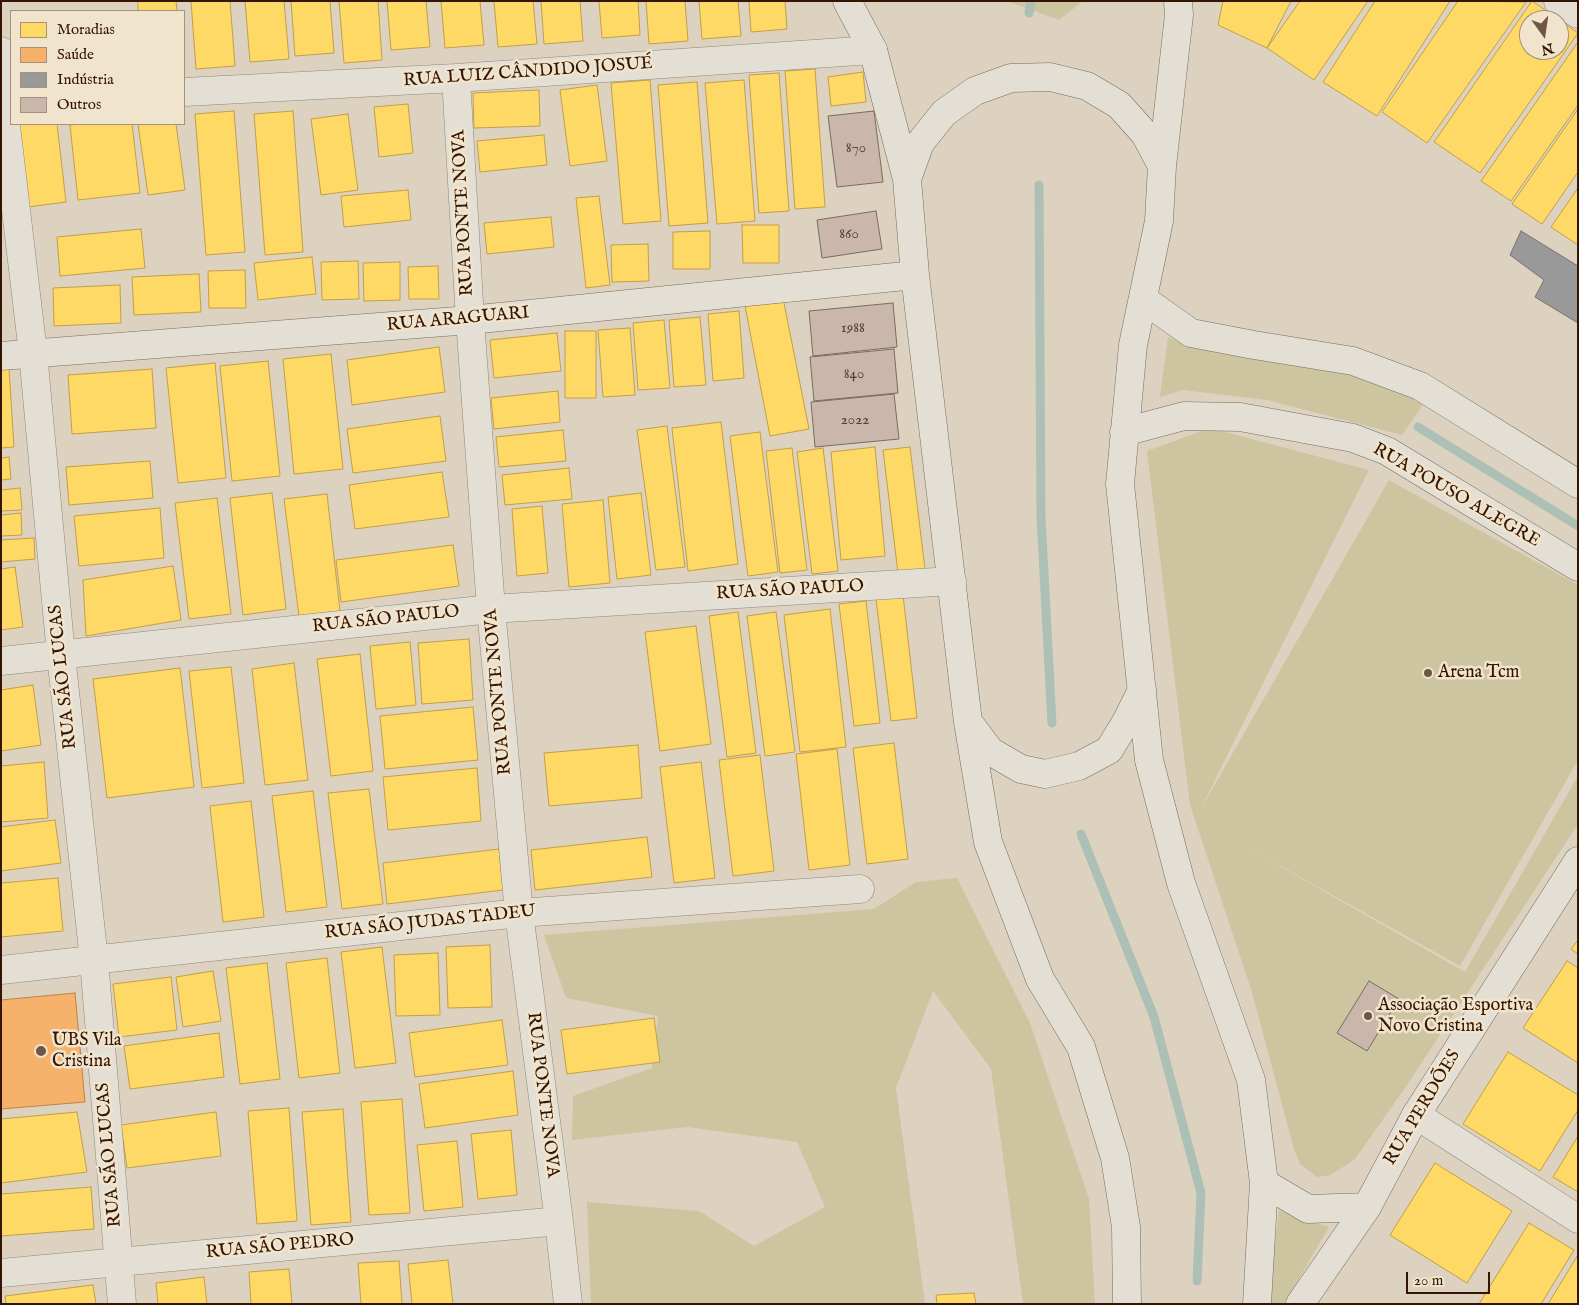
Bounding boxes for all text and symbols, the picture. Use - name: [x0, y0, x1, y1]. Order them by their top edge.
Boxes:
- legend: [10, 10, 185, 125]
- north arrow: [1519, 10, 1569, 60]
- text: Moradias: [57, 20, 115, 39]
- text: N: [1539, 38, 1555, 59]
- text: Saúde: [57, 45, 94, 64]
- street label: RUA LUIZ CÂNDIDO JOSUÉ: [402, 54, 654, 92]
- text: Indústria: [57, 70, 114, 89]
- text: Outros: [57, 95, 101, 114]
- street label: RUA PONTE NOVA: [449, 129, 479, 297]
- house number: 870: [846, 140, 866, 158]
- house number: 860: [839, 226, 859, 244]
- street label: RUA ARAGUARI: [386, 303, 530, 337]
- house number: 1988: [841, 320, 865, 338]
- house number: 840: [844, 366, 864, 384]
- house number: 2022: [841, 412, 869, 430]
- street label: RUA POUSO ALEGRE: [1369, 439, 1543, 553]
- street label: RUA SÃO PAULO: [716, 576, 864, 606]
- street label: RUA SÃO PAULO: [311, 602, 461, 638]
- street label: RUA SÃO LUCAS: [46, 604, 82, 750]
- street label: RUA PONTE NOVA: [481, 608, 517, 776]
- place label: Arena Tcm: [1438, 662, 1520, 684]
- marker: Arena Tcm: [1422, 667, 1434, 679]
- street label: RUA SÃO JUDAS TADEU: [323, 901, 537, 945]
- place label: Associação Esportiva Novo Cristina: [1378, 995, 1533, 1038]
- marker: Associação Esportiva Novo Cristina: [1362, 1010, 1374, 1022]
- street label: RUA PONTE NOVA: [521, 1011, 563, 1179]
- place label: UBS Vila Cristina: [52, 1030, 122, 1072]
- marker: UBS Vila Cristina: [34, 1044, 48, 1058]
- street label: RUA PERDÕES: [1380, 1046, 1466, 1170]
- street label: RUA SÃO LUCAS: [93, 1082, 127, 1228]
- street label: RUA SÃO PEDRO: [205, 1230, 355, 1264]
- scale bar: [1409, 1262, 1493, 1294]
- text: 20 m: [1414, 1271, 1443, 1290]

